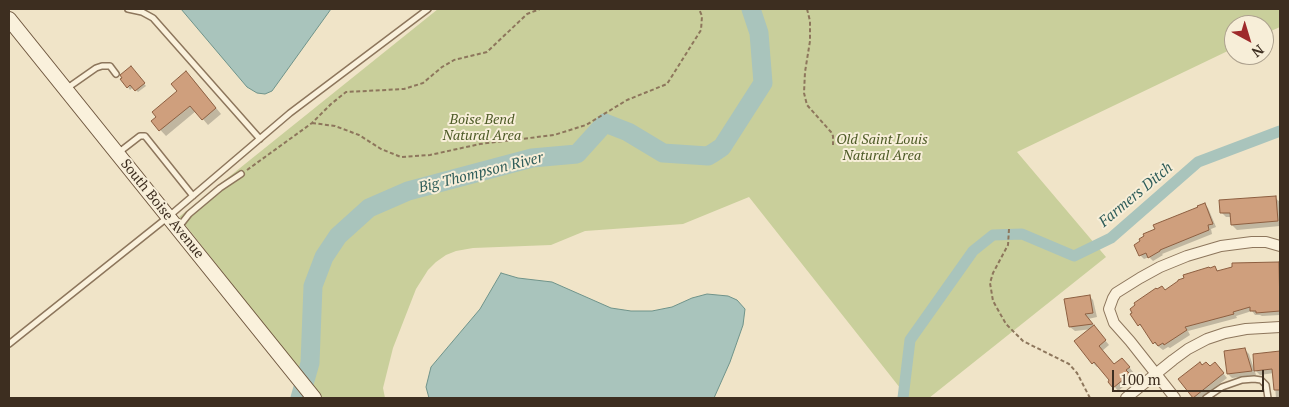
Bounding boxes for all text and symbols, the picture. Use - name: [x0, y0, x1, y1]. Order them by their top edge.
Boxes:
- north arrow: [1224, 15, 1274, 65]
- text: N: [1248, 41, 1268, 62]
- park label: Boise Bend Natural Area: [443, 112, 521, 144]
- park label: Old Saint Louis Natural Area: [836, 132, 928, 164]
- water label: Big Thompson River: [417, 149, 545, 197]
- street label: South Boise Avenue: [117, 156, 207, 262]
- water label: Farmers Ditch: [1095, 159, 1177, 231]
- scale bar: [1114, 360, 1266, 392]
- text: 100 m: [1120, 369, 1161, 389]

